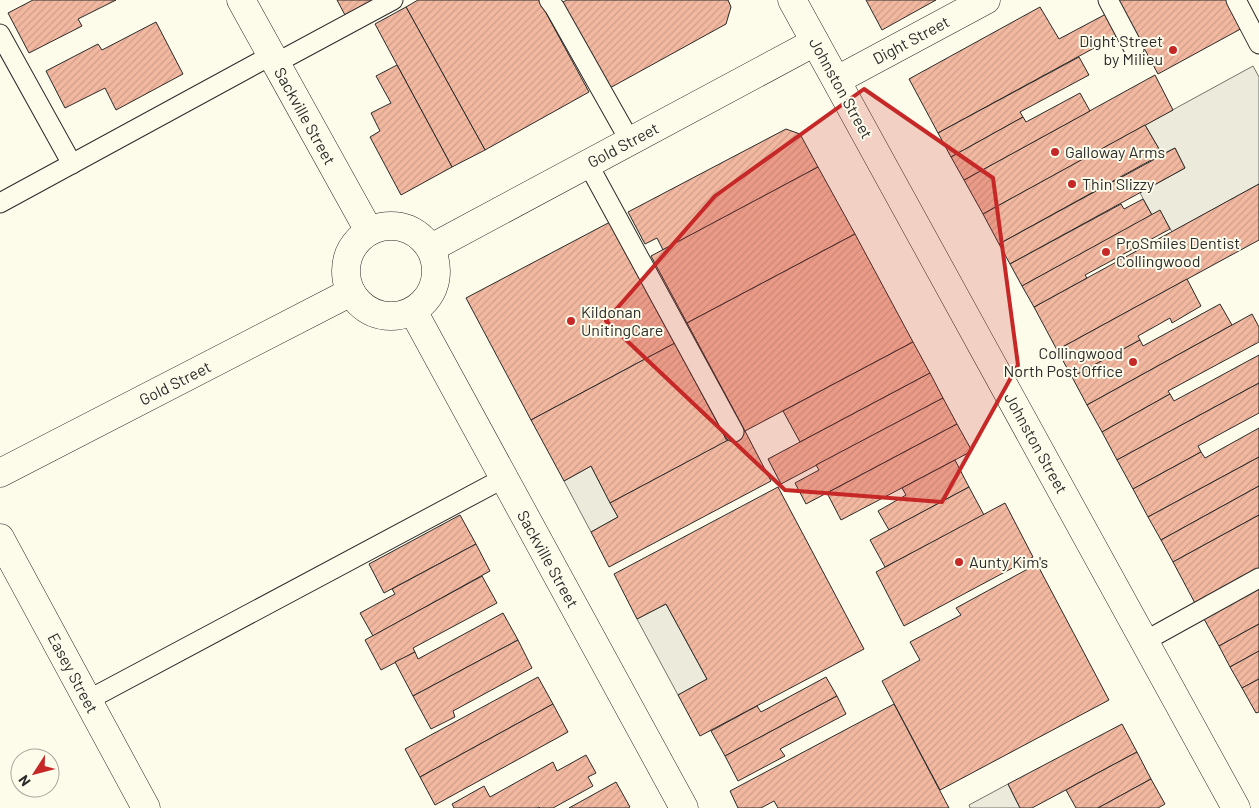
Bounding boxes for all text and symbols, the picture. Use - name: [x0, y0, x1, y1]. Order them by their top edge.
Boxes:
- street label: Dight Street: [869, 11, 952, 68]
- place label: Dight Street by Milieu: [1079, 31, 1163, 68]
- street label: Johnston Street: [806, 34, 877, 142]
- marker: Dight Street by Milieu: [1167, 44, 1179, 56]
- street label: Sackville Street: [271, 64, 340, 168]
- street label: Gold Street: [584, 118, 662, 171]
- place label: Galloway Arms: [1065, 142, 1165, 161]
- marker: Galloway Arms: [1049, 146, 1061, 158]
- place label: Thin Slizzy: [1082, 174, 1155, 193]
- marker: Thin Slizzy: [1066, 178, 1078, 190]
- place label: ProSmiles Dentist Collingwood: [1116, 233, 1240, 270]
- marker: ProSmiles Dentist Collingwood: [1100, 246, 1112, 258]
- place label: Kildonan UnitingCare: [581, 302, 663, 339]
- marker: Kildonan UnitingCare: [565, 315, 577, 327]
- place label: Collingwood North Post Office: [1003, 343, 1123, 380]
- street label: Gold Street: [136, 356, 214, 409]
- marker: Collingwood North Post Office: [1127, 356, 1139, 368]
- street label: Johnston Street: [1001, 389, 1072, 497]
- street label: Sackville Street: [514, 507, 583, 611]
- place label: Aunty Kim's: [969, 552, 1048, 571]
- marker: Aunty Kim's: [953, 556, 965, 568]
- street label: Easey Street: [44, 629, 103, 716]
- north arrow: [10, 748, 60, 798]
- text: N: [14, 772, 34, 790]

